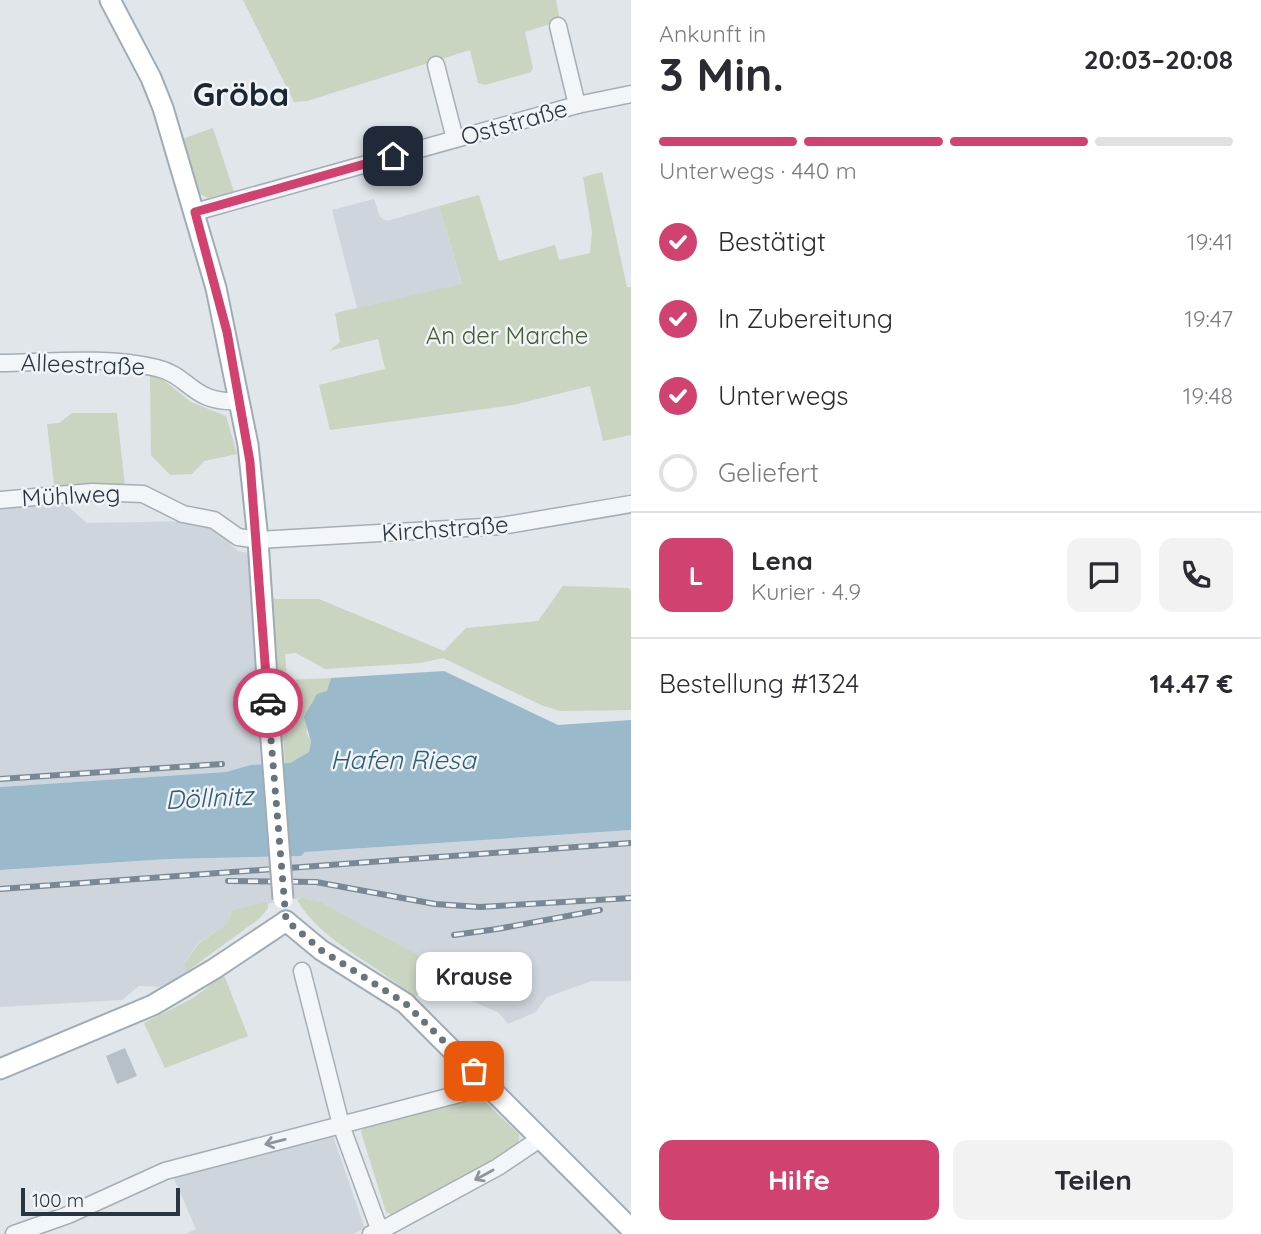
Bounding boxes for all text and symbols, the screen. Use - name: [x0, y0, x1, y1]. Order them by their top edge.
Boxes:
- text: Ankunft in: [659, 19, 766, 48]
- text: 20:03–20:08: [1084, 43, 1233, 76]
- text: 3 Min.: [659, 45, 784, 103]
- district label: Gröba: [193, 74, 289, 114]
- street label: Oststraße: [457, 93, 570, 152]
- pin: [363, 126, 423, 186]
- icon: home: [374, 137, 412, 175]
- text: Unterwegs · 440 m: [659, 156, 857, 185]
- icon: check: [659, 223, 697, 261]
- text: Bestätigt: [718, 225, 826, 258]
- text: 19:41: [1187, 227, 1233, 256]
- icon: check: [659, 300, 697, 338]
- text: In Zubereitung: [718, 302, 893, 335]
- text: 19:47: [1184, 304, 1233, 333]
- park label: An der Marche: [426, 320, 588, 350]
- street label: Alleestraße: [20, 347, 146, 381]
- icon: check: [659, 377, 697, 415]
- text: Unterwegs: [718, 379, 849, 412]
- text: 19:48: [1183, 381, 1233, 410]
- text: Geliefert: [718, 456, 819, 489]
- street label: Mühlweg: [21, 477, 121, 513]
- street label: Kirchstraße: [380, 509, 509, 547]
- button: chat: [1067, 538, 1141, 612]
- button: phone: [1159, 538, 1233, 612]
- text: Lena: [751, 544, 813, 577]
- text: L: [689, 559, 703, 592]
- text: Kurier · 4.9: [751, 577, 861, 606]
- text: Bestellung #1324: [659, 667, 859, 700]
- text: 14.47 €: [1150, 667, 1233, 700]
- courier: [233, 668, 303, 738]
- icon: car: [249, 684, 287, 722]
- water label: Hafen Riesa: [330, 743, 477, 776]
- water label: Döllnitz: [164, 779, 256, 816]
- callout: Krause: [416, 952, 532, 1001]
- text: Krause: [436, 962, 512, 991]
- pin: [444, 1041, 504, 1101]
- icon: bag: [455, 1052, 493, 1090]
- one-way arrow: [264, 1136, 287, 1149]
- button: Hilfe: [659, 1140, 939, 1220]
- button: Teilen: [953, 1140, 1233, 1220]
- one-way arrow: [474, 1169, 495, 1182]
- scale bar: [21, 1185, 180, 1217]
- text: 100 m: [32, 1188, 84, 1212]

